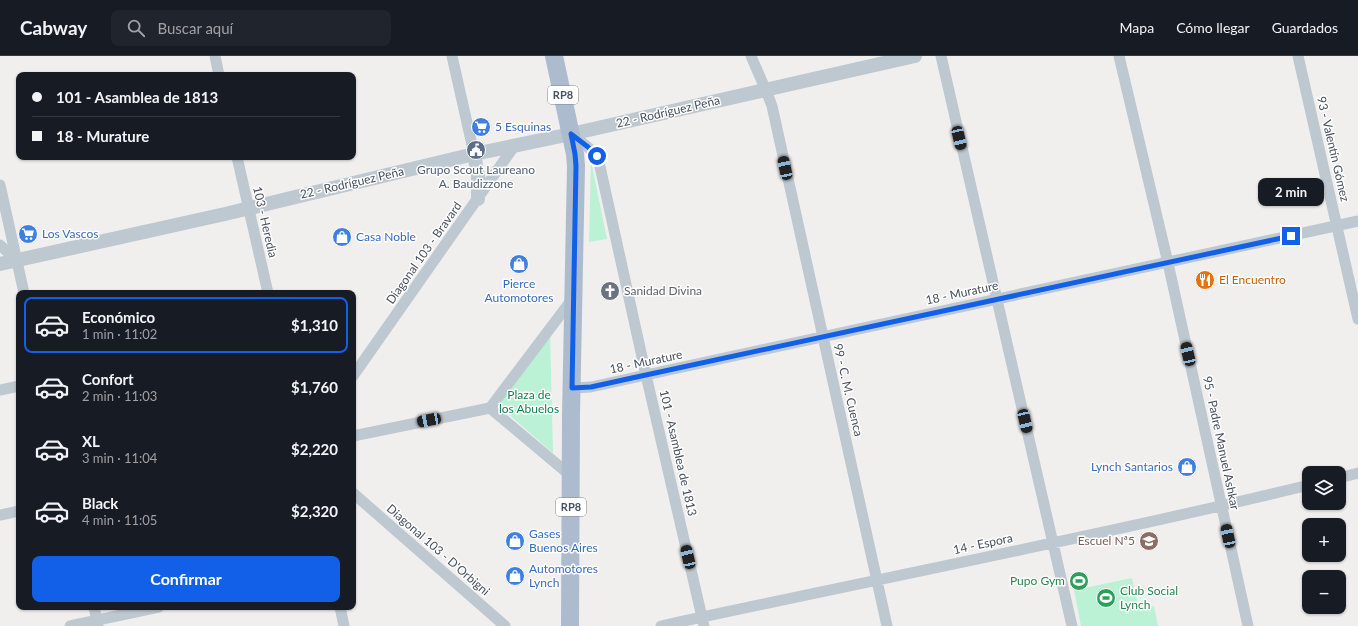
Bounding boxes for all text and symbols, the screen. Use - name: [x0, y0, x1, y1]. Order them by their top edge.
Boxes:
- search box: [111, 10, 391, 46]
- text: Cabway: [20, 16, 87, 39]
- icon: search: [125, 17, 147, 39]
- text: Buscar aquí: [157, 19, 233, 37]
- text: Mapa: [1120, 19, 1154, 36]
- text: Cómo llegar: [1176, 19, 1250, 36]
- text: Guardados: [1272, 19, 1338, 36]
- road number: RP8: [548, 86, 578, 104]
- text: 101 - Asamblea de 1813: [56, 88, 218, 106]
- street label: 22 - Rodríguez Peña: [615, 92, 721, 131]
- street label: 93 - Valentín Gómez: [1314, 95, 1353, 203]
- supermarket icon: 5 Esquinas: [470, 116, 492, 138]
- place label: 5 Esquinas: [495, 119, 551, 134]
- car: [950, 125, 968, 151]
- text: 18 - Murature: [56, 127, 149, 145]
- public building icon: Grupo Scout Laureano A. Baudizzone: [465, 139, 487, 161]
- route start: [588, 147, 606, 165]
- car: [777, 155, 793, 181]
- place label: Grupo Scout Laureano A. Baudizzone: [417, 162, 535, 191]
- street label: 22 - Rodríguez Peña: [299, 163, 405, 202]
- callout: 2 min: [1258, 178, 1324, 206]
- text: 2 min: [1275, 184, 1307, 200]
- street label: 103 - Heredia: [250, 185, 281, 259]
- street label: Diagonal 103 - Bravard: [383, 199, 465, 307]
- supermarket icon: Los Vascos: [17, 223, 39, 245]
- place label: Los Vascos: [42, 226, 98, 241]
- shop icon: Casa Noble: [331, 226, 353, 248]
- route end: [1282, 227, 1300, 245]
- place label: Casa Noble: [356, 229, 416, 244]
- shop icon: Pierce Automotores: [508, 253, 530, 275]
- restaurant icon: El Encuentro: [1194, 269, 1216, 291]
- place label: El Encuentro: [1219, 272, 1286, 287]
- place label: Pierce Automotores: [484, 276, 554, 305]
- street label: 18 - Murature: [924, 277, 1000, 308]
- church icon: Sanidad Divina: [599, 280, 621, 302]
- place label: Sanidad Divina: [624, 283, 702, 298]
- icon: car: [34, 307, 70, 343]
- text: Económico: [82, 308, 155, 326]
- text: $1,310: [291, 316, 338, 334]
- text: 1 min · 11:02: [82, 326, 157, 342]
- car: [1179, 341, 1197, 367]
- street label: 99 - C. M. Cuenca: [831, 342, 866, 438]
- street label: 18 - Murature: [608, 346, 684, 377]
- icon: car: [34, 369, 70, 405]
- text: Confort: [82, 370, 134, 388]
- street label: 95 - Padre Manuel Ashkar: [1200, 375, 1243, 512]
- text: $1,760: [291, 378, 338, 396]
- park label: Plaza de los Abuelos: [499, 387, 559, 416]
- text: 2 min · 11:03: [82, 388, 157, 404]
- street label: 101 - Asamblea de 1813: [657, 388, 700, 518]
- car: [1016, 408, 1034, 434]
- car: [416, 412, 442, 428]
- icon: car: [34, 431, 70, 467]
- text: XL: [82, 432, 100, 450]
- text: $2,220: [291, 440, 338, 458]
- text: 3 min · 11:04: [82, 450, 157, 466]
- shop icon: Lynch Santarios: [1176, 456, 1198, 478]
- place label: Lynch Santarios: [1091, 459, 1173, 474]
- map controls: [1302, 466, 1346, 614]
- button: layers: [1302, 466, 1346, 510]
- icon: car: [34, 493, 70, 529]
- text: Black: [82, 494, 118, 512]
- road number: RP8: [556, 498, 586, 516]
- street label: Diagonal 103 - D'Orbigni: [384, 501, 493, 599]
- text: $2,320: [291, 502, 338, 520]
- text: 4 min · 11:05: [82, 512, 157, 528]
- button: +: [1302, 518, 1346, 562]
- car: [1220, 523, 1236, 549]
- place label: Gases Buenos Aires: [529, 526, 598, 555]
- shop icon: Gases Buenos Aires: [504, 530, 526, 552]
- street label: 14 - Espora: [952, 530, 1014, 557]
- school or university icon: Escuel Nª5: [1138, 530, 1160, 552]
- place label: Escuel Nª5: [1078, 533, 1135, 548]
- car: [679, 544, 697, 570]
- button: Confirmar: [32, 556, 340, 602]
- place label: Automotores Lynch: [529, 561, 598, 590]
- shop icon: Automotores Lynch: [504, 565, 526, 587]
- sports icon: Pupo Gym: [1068, 570, 1090, 592]
- button: −: [1302, 570, 1346, 614]
- place label: Pupo Gym: [1010, 573, 1065, 588]
- place label: Club Social Lynch: [1120, 583, 1178, 612]
- sports icon: Club Social Lynch: [1095, 587, 1117, 609]

